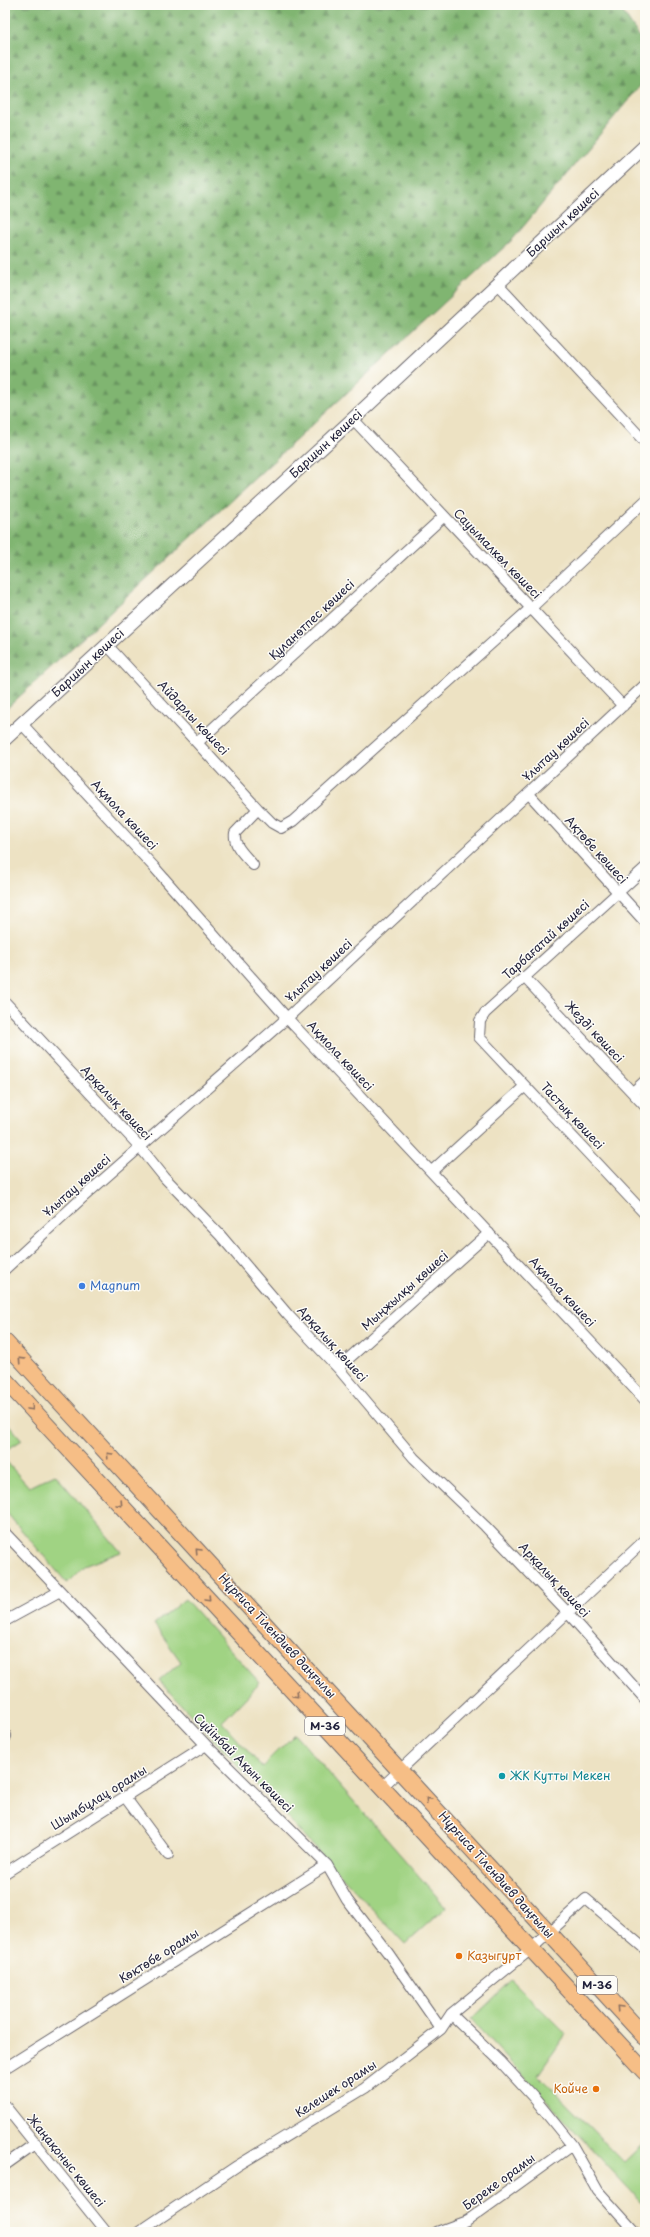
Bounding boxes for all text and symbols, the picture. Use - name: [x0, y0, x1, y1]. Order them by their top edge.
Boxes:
- street label: Баршын көшесі: [522, 184, 603, 261]
- street label: Баршын көшесі: [285, 405, 366, 482]
- street label: Сауымалкөл көшесі: [450, 504, 546, 602]
- street label: Қуланөтпес көшесі: [265, 575, 358, 664]
- street label: Баршын көшесі: [47, 624, 128, 701]
- street label: Айдарлы көшесі: [154, 676, 233, 759]
- street label: Ұлытау көшесі: [518, 713, 593, 785]
- street label: Ақмола көшесі: [87, 775, 162, 853]
- street label: Ақтөбе көшесі: [561, 811, 632, 887]
- street label: Тарбағатай көшесі: [498, 895, 593, 983]
- street label: Ұлытау көшесі: [281, 934, 356, 1006]
- street label: Жезді көшесі: [561, 996, 628, 1066]
- street label: Ақмола көшесі: [303, 1016, 378, 1094]
- street label: Арқалық көшесі: [77, 1061, 156, 1144]
- street label: Тастық көшесі: [537, 1078, 609, 1153]
- street label: Ұлытау көшесі: [38, 1150, 114, 1221]
- street label: Мыңжылқы көшесі: [357, 1246, 452, 1334]
- street label: Ақмола көшесі: [525, 1252, 600, 1330]
- place label: Magnum: [90, 1276, 140, 1294]
- marker: Magnum: [77, 1281, 87, 1291]
- street label: Арқалық көшесі: [294, 1301, 372, 1385]
- one-way arrow: [19, 1357, 26, 1364]
- one-way arrow: [27, 1403, 34, 1411]
- one-way arrow: [107, 1452, 114, 1460]
- one-way arrow: [115, 1499, 122, 1507]
- street label: Арқалық көшесі: [515, 1538, 594, 1621]
- one-way arrow: [196, 1548, 203, 1555]
- street label: Нұрғиса Тілендиев даңғылы: [215, 1569, 341, 1702]
- one-way arrow: [203, 1594, 211, 1602]
- one-way arrow: [291, 1690, 299, 1698]
- street label: Сүйінбай Ақын көшесі: [190, 1709, 297, 1816]
- road number: M-36: [305, 1717, 345, 1735]
- street label: Шымбұлаұ орамы: [47, 1760, 150, 1834]
- place label: ЖК Кутты Мекен: [509, 1766, 610, 1784]
- marker: ЖК Кутты Мекен: [497, 1771, 507, 1781]
- one-way arrow: [426, 1797, 433, 1805]
- street label: Нұрғиса Тілендиев даңғылы: [435, 1807, 559, 1942]
- street label: Көктөбе орамы: [115, 1923, 202, 1987]
- place label: Казыгурт: [467, 1946, 521, 1964]
- marker: Казыгурт: [454, 1951, 464, 1961]
- road number: M-36: [577, 1976, 617, 1994]
- one-way arrow: [616, 2005, 623, 2013]
- street label: Келешек орамы: [291, 2055, 380, 2121]
- place label: Койче: [553, 2079, 588, 2097]
- marker: Койче: [591, 2084, 601, 2094]
- street label: Жаңақоныс көшесі: [23, 2109, 110, 2211]
- street label: Береке орамы: [458, 2149, 538, 2214]

